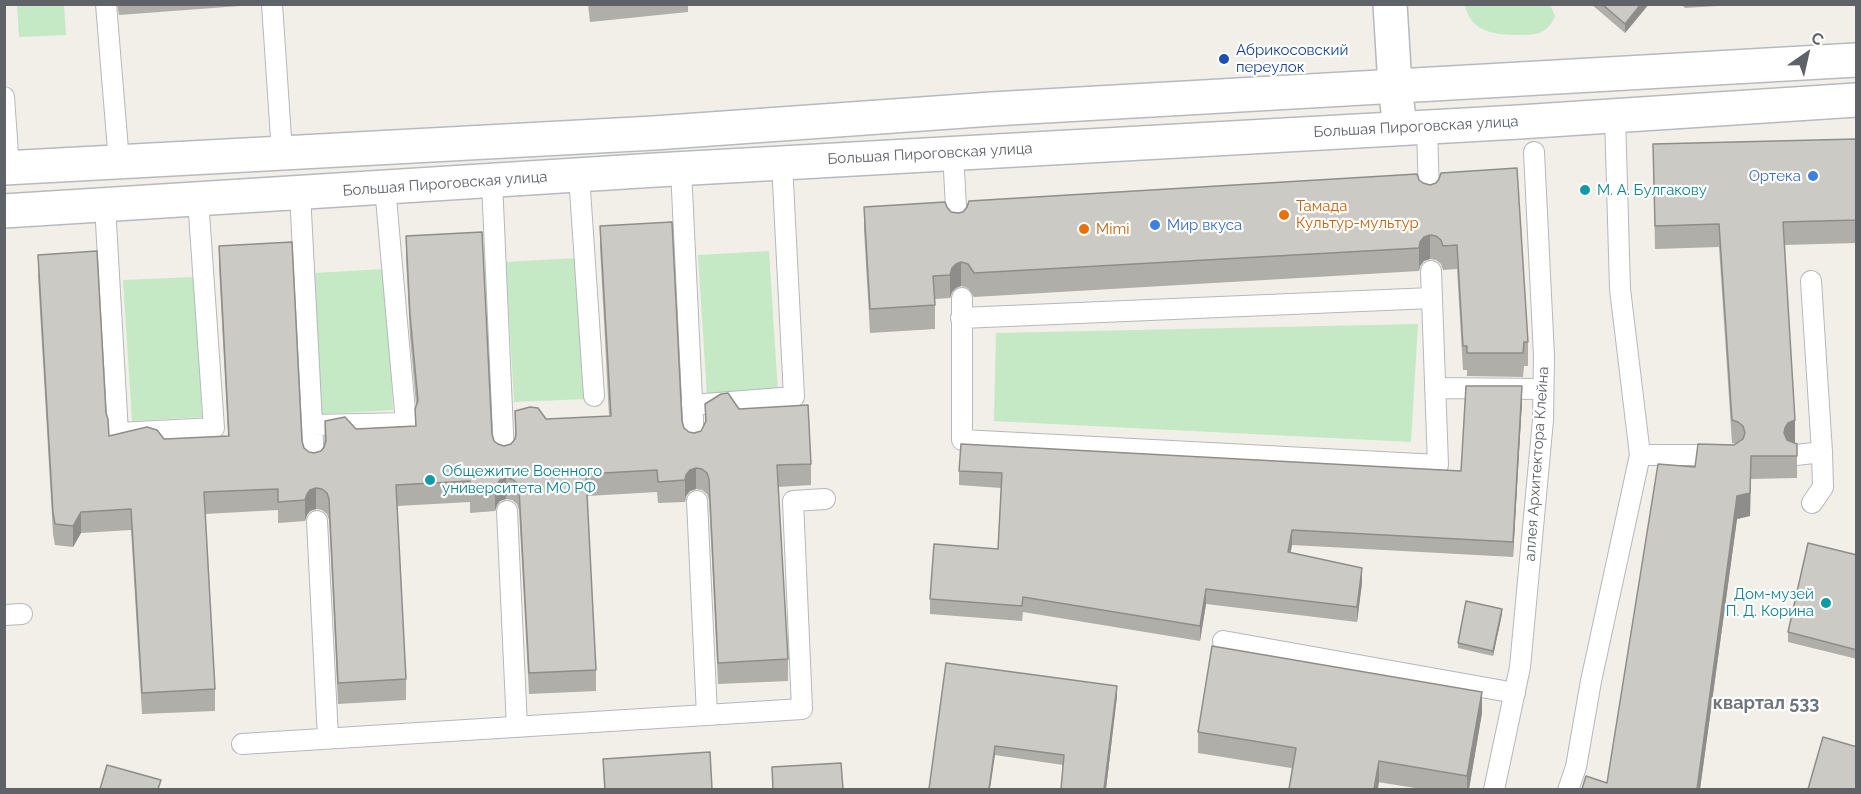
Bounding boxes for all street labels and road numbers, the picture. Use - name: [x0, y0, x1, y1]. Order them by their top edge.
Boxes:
- street label: Большая Пироговская улица: [1313, 113, 1519, 141]
- street label: Большая Пироговская улица: [827, 140, 1033, 168]
- street label: Большая Пироговская улица: [342, 168, 548, 200]
- street label: аллея Архитектора Клейна: [1521, 366, 1553, 562]

